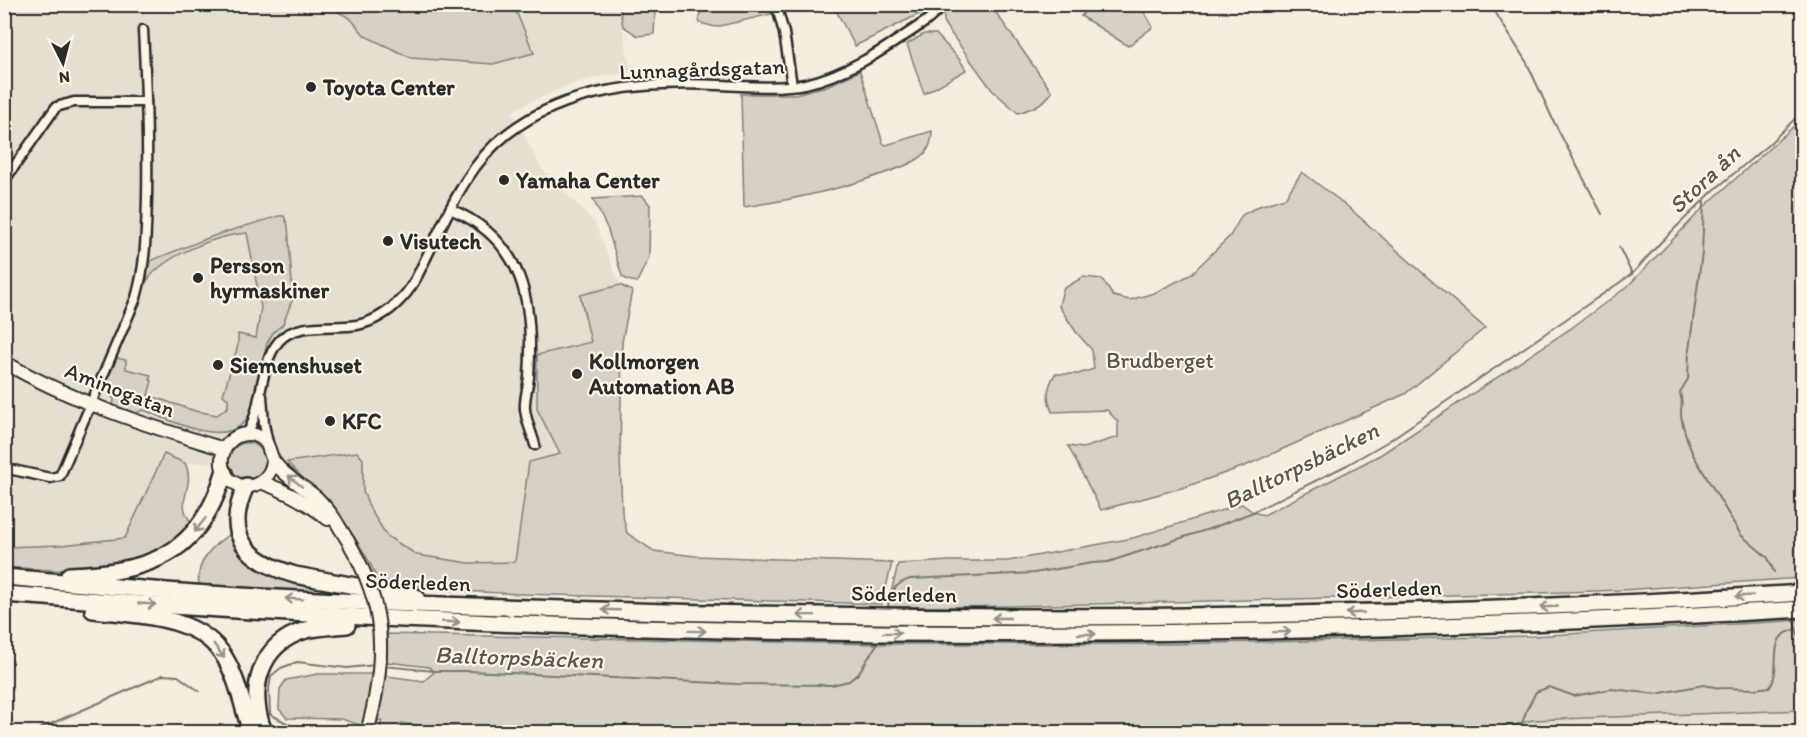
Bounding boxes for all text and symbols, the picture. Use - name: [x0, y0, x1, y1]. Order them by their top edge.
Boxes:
- north arrow: [33, 33, 93, 93]
- street label: Lunnagårdsgatan: [619, 53, 786, 85]
- text: N: [58, 67, 71, 87]
- place label: Toyota Center: [322, 74, 455, 101]
- marker: Toyota Center: [304, 80, 318, 94]
- water label: Stora ån: [1662, 138, 1746, 219]
- place label: Yamaha Center: [515, 167, 660, 194]
- marker: Yamaha Center: [497, 173, 511, 187]
- place label: Visutech: [400, 228, 483, 255]
- marker: Visutech: [381, 234, 395, 248]
- place label: Persson hyrmaskiner: [210, 252, 330, 304]
- marker: Persson hyrmaskiner: [191, 271, 205, 285]
- park label: Brudberget: [1106, 347, 1214, 374]
- place label: Kollmorgen Automation AB: [588, 348, 734, 400]
- place label: Siemenshuset: [230, 352, 362, 379]
- street label: Aminogatan: [61, 357, 179, 423]
- marker: Siemenshuset: [211, 358, 225, 372]
- marker: Kollmorgen Automation AB: [570, 367, 584, 381]
- place label: KFC: [342, 408, 382, 435]
- marker: KFC: [323, 414, 337, 428]
- water label: Balltorpsbäcken: [1219, 415, 1383, 515]
- one-way arrow: [287, 474, 303, 487]
- one-way arrow: [194, 517, 206, 533]
- street label: Söderleden: [365, 567, 472, 597]
- street label: Söderleden: [1336, 574, 1443, 604]
- street label: Söderleden: [851, 580, 957, 608]
- one-way arrow: [1735, 591, 1755, 602]
- one-way arrow: [284, 593, 304, 604]
- one-way arrow: [136, 599, 156, 610]
- one-way arrow: [1540, 601, 1560, 612]
- one-way arrow: [602, 605, 622, 616]
- one-way arrow: [1345, 607, 1365, 619]
- one-way arrow: [797, 610, 817, 621]
- one-way arrow: [992, 612, 1012, 624]
- one-way arrow: [440, 616, 460, 627]
- one-way arrow: [687, 625, 707, 636]
- one-way arrow: [1272, 626, 1292, 637]
- one-way arrow: [882, 627, 902, 639]
- one-way arrow: [1077, 628, 1097, 640]
- water label: Balltorpsbäcken: [434, 640, 604, 674]
- one-way arrow: [213, 643, 226, 659]

